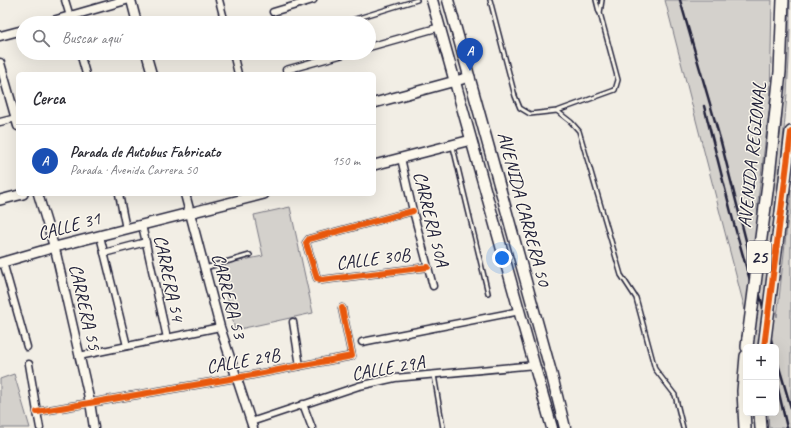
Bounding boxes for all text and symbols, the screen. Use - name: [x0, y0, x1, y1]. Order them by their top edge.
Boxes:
- search box: [16, 16, 376, 60]
- icon: search: [30, 27, 52, 49]
- text: Buscar aquí: [62, 29, 121, 48]
- pin: A: [457, 38, 483, 71]
- street label: AVENIDA REGIONAL: [732, 80, 772, 229]
- text: Cerca: [32, 88, 65, 109]
- street label: AVENIDA CARRERA 50: [492, 129, 557, 290]
- text: Parada de Autobus Fabricato: [70, 143, 220, 162]
- text: A: [42, 153, 48, 169]
- text: 150 m: [332, 153, 360, 169]
- text: Parada · Avenida Carrera 50: [70, 162, 197, 178]
- street label: CARRERA 50A: [408, 169, 455, 270]
- street label: CALLE 31: [35, 206, 104, 246]
- street label: CARRERA 54: [148, 233, 190, 326]
- road number: 25: [747, 241, 771, 273]
- street label: CALLE 30B: [335, 242, 412, 275]
- your location: [492, 248, 512, 268]
- street label: CARRERA 53: [206, 251, 252, 343]
- street label: CARRERA 55: [63, 262, 107, 354]
- street label: CALLE 29B: [204, 343, 283, 379]
- map controls: [743, 344, 779, 416]
- button: +: [743, 344, 779, 380]
- street label: CALLE 29A: [350, 350, 428, 386]
- button: −: [743, 380, 779, 416]

